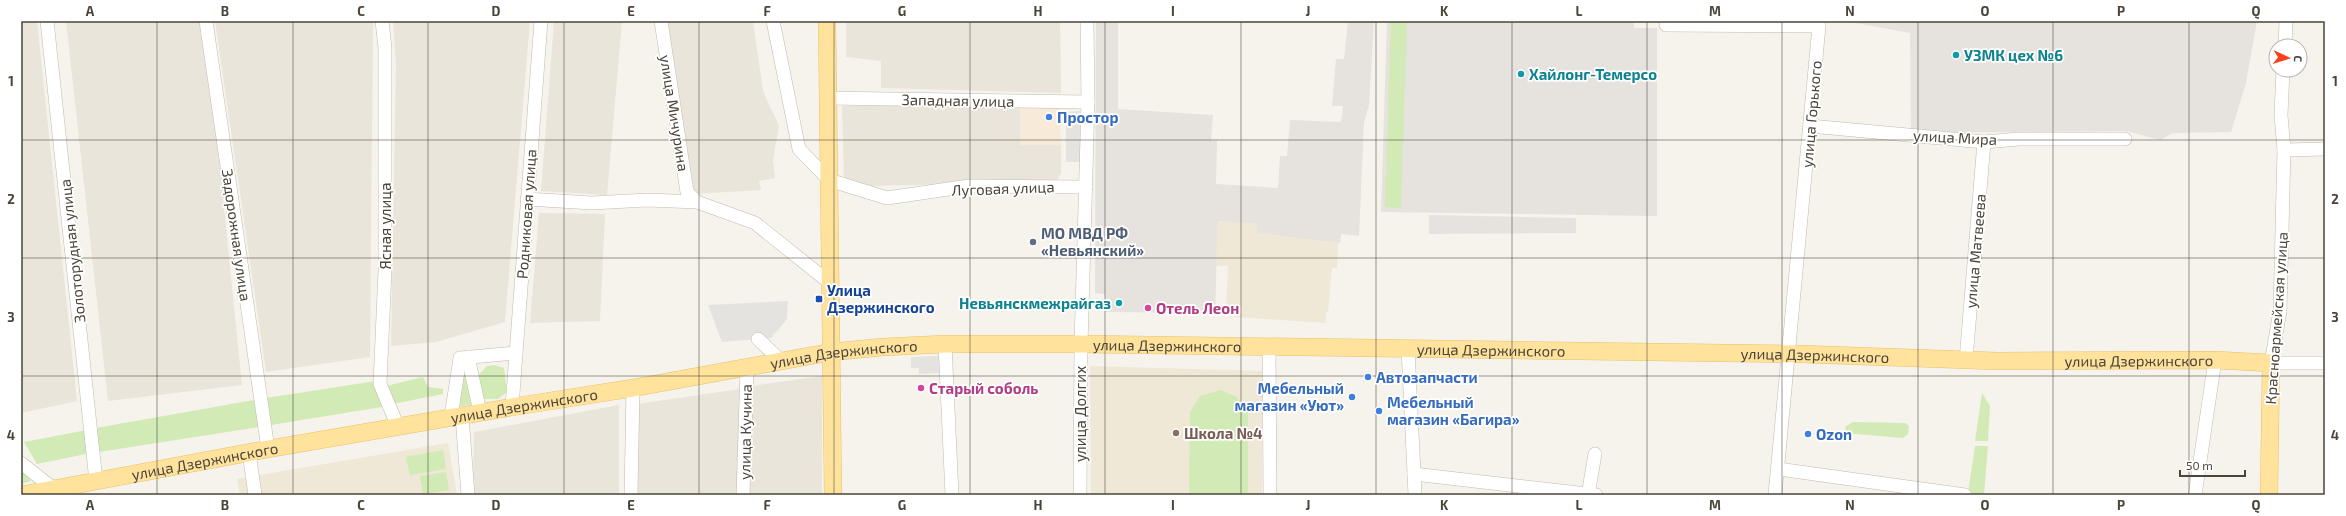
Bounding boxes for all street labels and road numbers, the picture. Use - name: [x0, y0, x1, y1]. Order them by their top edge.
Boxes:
- street label: улица Мичурина: [656, 53, 693, 173]
- street label: улица Горького: [1797, 60, 1826, 168]
- street label: Западная улица: [902, 90, 1014, 111]
- street label: улица Мира: [1912, 126, 1998, 149]
- street label: Родниковая улица: [512, 149, 541, 280]
- street label: Задорожная улица: [218, 168, 255, 302]
- street label: Луговая улица: [951, 177, 1055, 200]
- street label: Золоторудная улица: [55, 178, 90, 324]
- street label: Ясная улица: [376, 183, 395, 269]
- street label: улица Матвеева: [1961, 193, 1990, 309]
- street label: Красноармейская улица: [2261, 231, 2292, 405]
- street label: улица Дзержинского: [1093, 335, 1242, 355]
- street label: улица Дзержинского: [768, 336, 918, 373]
- street label: улица Дзержинского: [1417, 340, 1566, 360]
- street label: улица Дзержинского: [1741, 344, 1890, 366]
- street label: улица Дзержинского: [2065, 351, 2213, 371]
- street label: улица Долгих: [1071, 366, 1090, 462]
- street label: улица Кучина: [735, 384, 756, 480]
- street label: улица Дзержинского: [449, 385, 599, 427]
- street label: улица Дзержинского: [130, 438, 279, 484]

